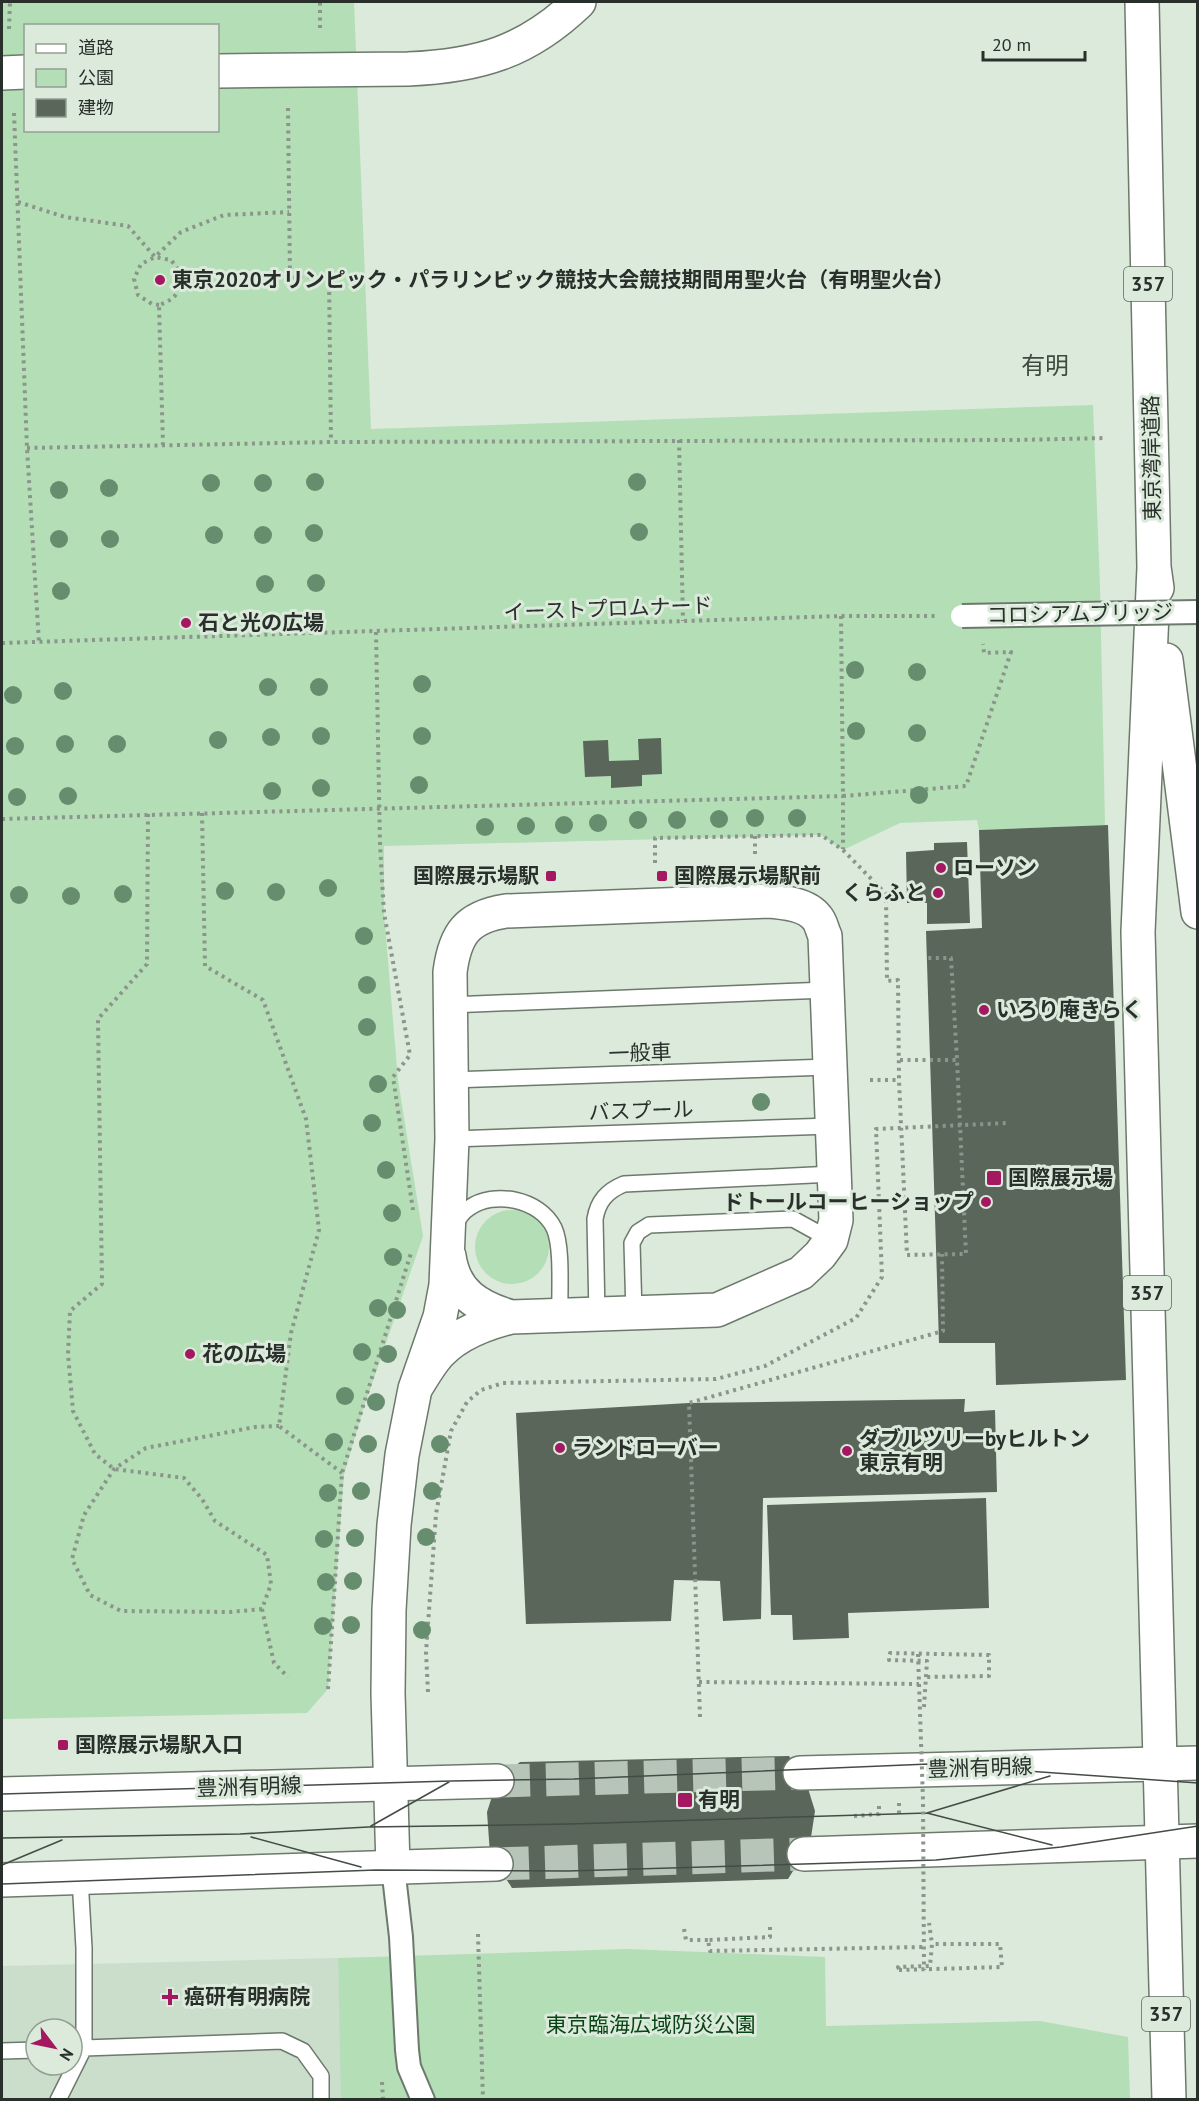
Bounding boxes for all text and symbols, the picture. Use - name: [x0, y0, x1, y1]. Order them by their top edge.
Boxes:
- legend: [24, 24, 219, 132]
- scale bar: [983, 24, 1085, 62]
- text: 20 m: [992, 33, 1031, 56]
- text: 道路: [78, 36, 114, 59]
- text: 公園: [78, 66, 114, 89]
- text: 建物: [78, 96, 114, 119]
- place label: 東京2020オリンピック・パラリンピック競技大会競技期間用聖火台（有明聖火台）: [172, 266, 954, 293]
- road number: 357: [1124, 267, 1172, 301]
- marker: 東京2020オリンピック・パラリンピック競技大会競技期間用聖火台（有明聖火台）: [153, 273, 167, 287]
- district label: 有明: [1021, 350, 1069, 381]
- street label: 東京湾岸道路: [1137, 395, 1166, 521]
- street label: イーストプロムナード: [503, 591, 713, 626]
- street label: コロシアムブリッジ: [987, 598, 1173, 629]
- place label: 石と光の広場: [198, 609, 324, 636]
- marker: 石と光の広場: [179, 616, 193, 630]
- place label: ローソン: [953, 854, 1037, 881]
- marker: ローソン: [934, 861, 948, 875]
- place label: 国際展示場駅: [413, 862, 539, 889]
- place label: 国際展示場駅前: [674, 862, 821, 889]
- marker: 国際展示場駅: [544, 869, 558, 883]
- marker: 国際展示場駅前: [655, 869, 669, 883]
- place label: くらふと: [842, 879, 926, 906]
- marker: くらふと: [931, 886, 945, 900]
- place label: いろり庵きらく: [996, 996, 1143, 1023]
- marker: いろり庵きらく: [977, 1003, 991, 1017]
- street label: 一般車: [608, 1038, 672, 1067]
- street label: バスプール: [588, 1095, 694, 1126]
- place label: 国際展示場: [1008, 1164, 1113, 1191]
- marker: 国際展示場: [985, 1169, 1003, 1187]
- place label: ドトールコーヒーショップ: [723, 1188, 974, 1215]
- marker: ドトールコーヒーショップ: [979, 1195, 993, 1209]
- road number: 357: [1123, 1276, 1171, 1310]
- place label: 花の広場: [202, 1340, 286, 1367]
- marker: 花の広場: [183, 1347, 197, 1361]
- place label: ダブルツリーbyヒルトン 東京有明: [859, 1425, 1090, 1476]
- place label: ランドローバー: [572, 1434, 719, 1461]
- marker: ランドローバー: [553, 1441, 567, 1455]
- marker: ダブルツリーbyヒルトン 東京有明: [840, 1444, 854, 1458]
- place label: 国際展示場駅入口: [75, 1731, 243, 1758]
- marker: 国際展示場駅入口: [56, 1738, 70, 1752]
- street label: 豊洲有明線: [927, 1752, 1033, 1783]
- street label: 豊洲有明線: [196, 1771, 302, 1802]
- place label: 有明: [698, 1786, 740, 1813]
- marker: 有明: [676, 1791, 694, 1809]
- place label: 癌研有明病院: [184, 1983, 310, 2010]
- marker: 癌研有明病院: [161, 1988, 179, 2006]
- road number: 357: [1142, 1997, 1190, 2031]
- park label: 東京臨海広域防災公園: [546, 2011, 756, 2038]
- north arrow: [24, 2017, 84, 2077]
- text: N: [55, 2045, 78, 2065]

